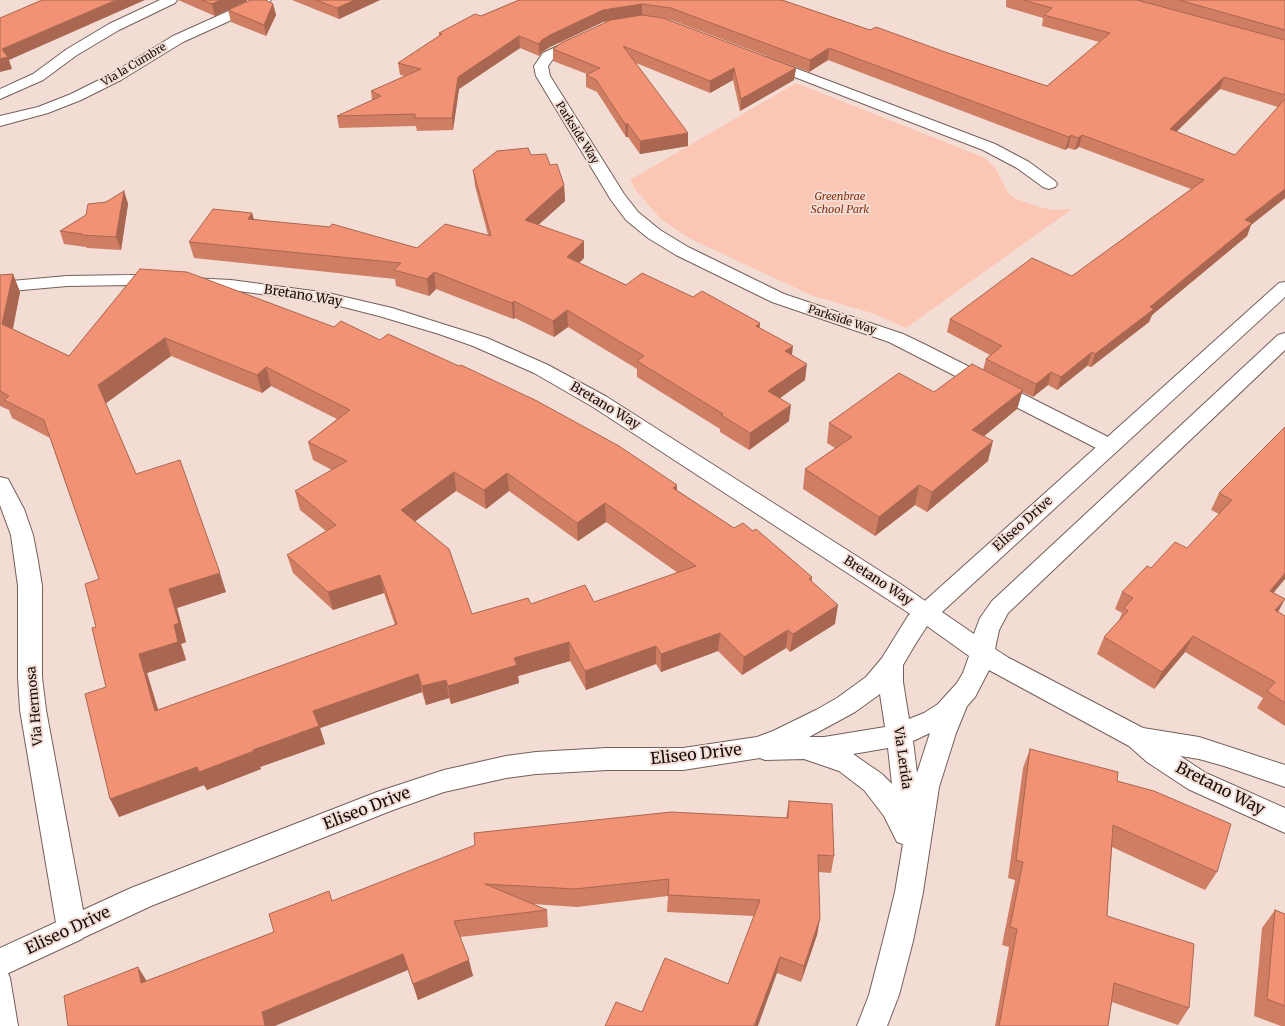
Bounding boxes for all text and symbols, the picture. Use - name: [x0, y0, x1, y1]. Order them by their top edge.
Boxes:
- street label: Via la Cumbre: [99, 41, 169, 89]
- street label: Parkside Way: [553, 99, 601, 167]
- park label: Greenbrae School Park: [811, 190, 869, 216]
- street label: Bretano Way: [263, 282, 343, 310]
- street label: Parkside Way: [806, 303, 878, 337]
- street label: Bretano Way: [567, 379, 643, 433]
- street label: Eliseo Drive: [990, 493, 1056, 555]
- street label: Bretano Way: [841, 553, 915, 609]
- street label: Via Hermosa: [24, 666, 46, 746]
- street label: Via Lerida: [890, 726, 914, 790]
- street label: Eliseo Drive: [649, 741, 743, 769]
- street label: Bretano Way: [1172, 758, 1268, 820]
- street label: Eliseo Drive: [321, 784, 413, 834]
- street label: Eliseo Drive: [22, 903, 114, 959]

